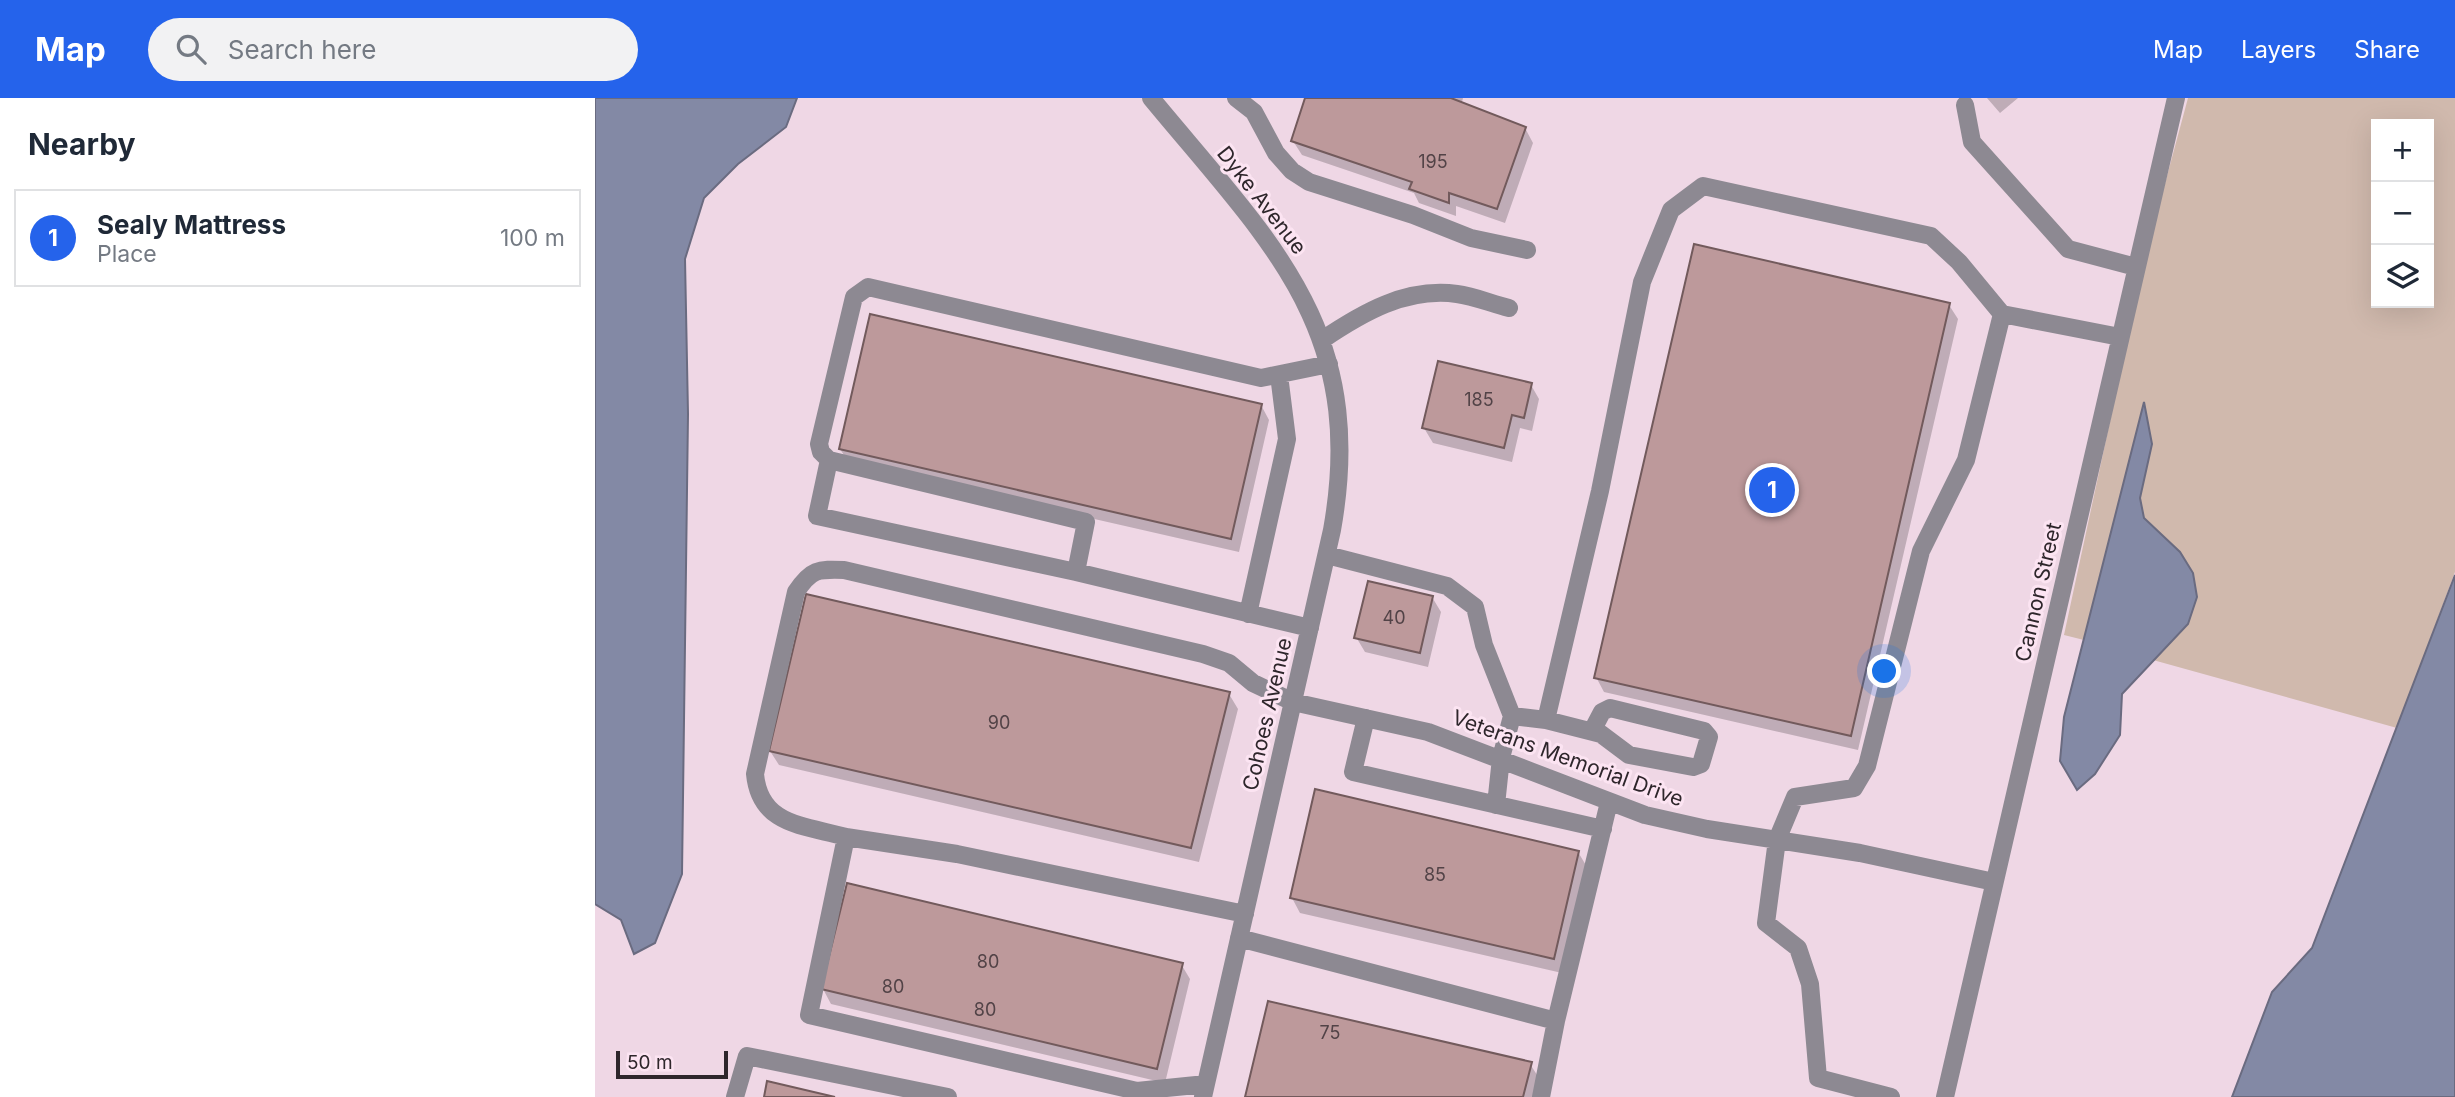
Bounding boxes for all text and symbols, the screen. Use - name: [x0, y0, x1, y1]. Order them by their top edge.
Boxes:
- search box: [148, 18, 638, 81]
- text: Map: [35, 29, 106, 69]
- icon: search: [172, 30, 210, 68]
- text: Search here: [228, 34, 376, 65]
- text: Map: [2153, 35, 2203, 64]
- text: Layers: [2241, 35, 2316, 64]
- text: Share: [2354, 35, 2420, 64]
- map controls: [2371, 119, 2434, 308]
- button: +: [2371, 119, 2434, 182]
- text: Nearby: [28, 126, 136, 162]
- street label: Dyke Avenue: [1212, 141, 1312, 259]
- house number: 195: [1418, 151, 1448, 172]
- button: −: [2371, 182, 2434, 245]
- text: Sealy Mattress: [97, 209, 286, 240]
- text: 1: [48, 224, 58, 252]
- text: 100 m: [500, 224, 565, 252]
- text: Place: [97, 240, 157, 268]
- button: layers: [2371, 245, 2434, 308]
- house number: 185: [1464, 389, 1494, 410]
- pin: 1: [1749, 464, 1795, 516]
- street label: Cannon Street: [2010, 520, 2066, 664]
- house number: 40: [1383, 607, 1405, 628]
- street label: Cohoes Avenue: [1237, 635, 1297, 793]
- your location: [1867, 654, 1901, 688]
- street label: Veterans Memorial Drive: [1449, 705, 1687, 811]
- house number: 90: [988, 712, 1010, 733]
- house number: 85: [1424, 864, 1446, 885]
- house number: 80: [977, 951, 999, 972]
- house number: 80: [882, 976, 904, 997]
- house number: 80: [974, 999, 996, 1020]
- house number: 75: [1320, 1022, 1340, 1043]
- scale bar: [616, 1048, 728, 1080]
- text: 50 m: [627, 1051, 673, 1074]

